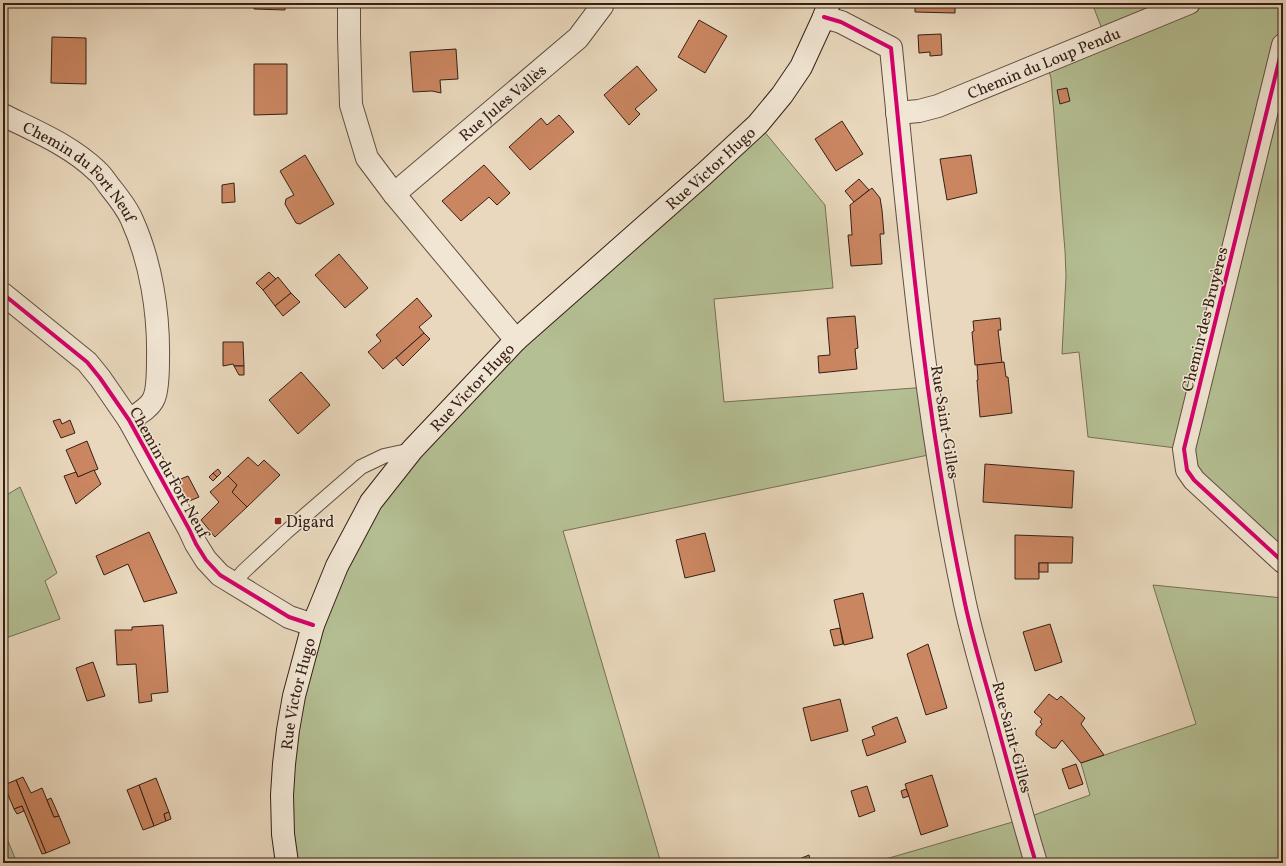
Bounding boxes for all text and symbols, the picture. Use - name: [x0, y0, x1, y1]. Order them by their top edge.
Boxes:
- street label: Chemin du Loup Pendu: [965, 23, 1124, 106]
- street label: Rue Jules Vallès: [455, 60, 552, 147]
- street label: Chemin du Fort Neuf: [19, 117, 141, 227]
- street label: Rue Victor Hugo: [662, 123, 761, 216]
- street label: Chemin des Bruyères: [1177, 245, 1235, 394]
- street label: Rue Victor Hugo: [426, 339, 520, 437]
- street label: Rue Saint-Gilles: [924, 364, 964, 481]
- street label: Chemin du Fort Neuf: [123, 403, 214, 544]
- place label: Digard: [286, 512, 334, 534]
- marker: Digard: [273, 516, 283, 526]
- street label: Rue Victor Hugo: [277, 636, 322, 751]
- street label: Rue Saint-Gilles: [986, 679, 1037, 796]

